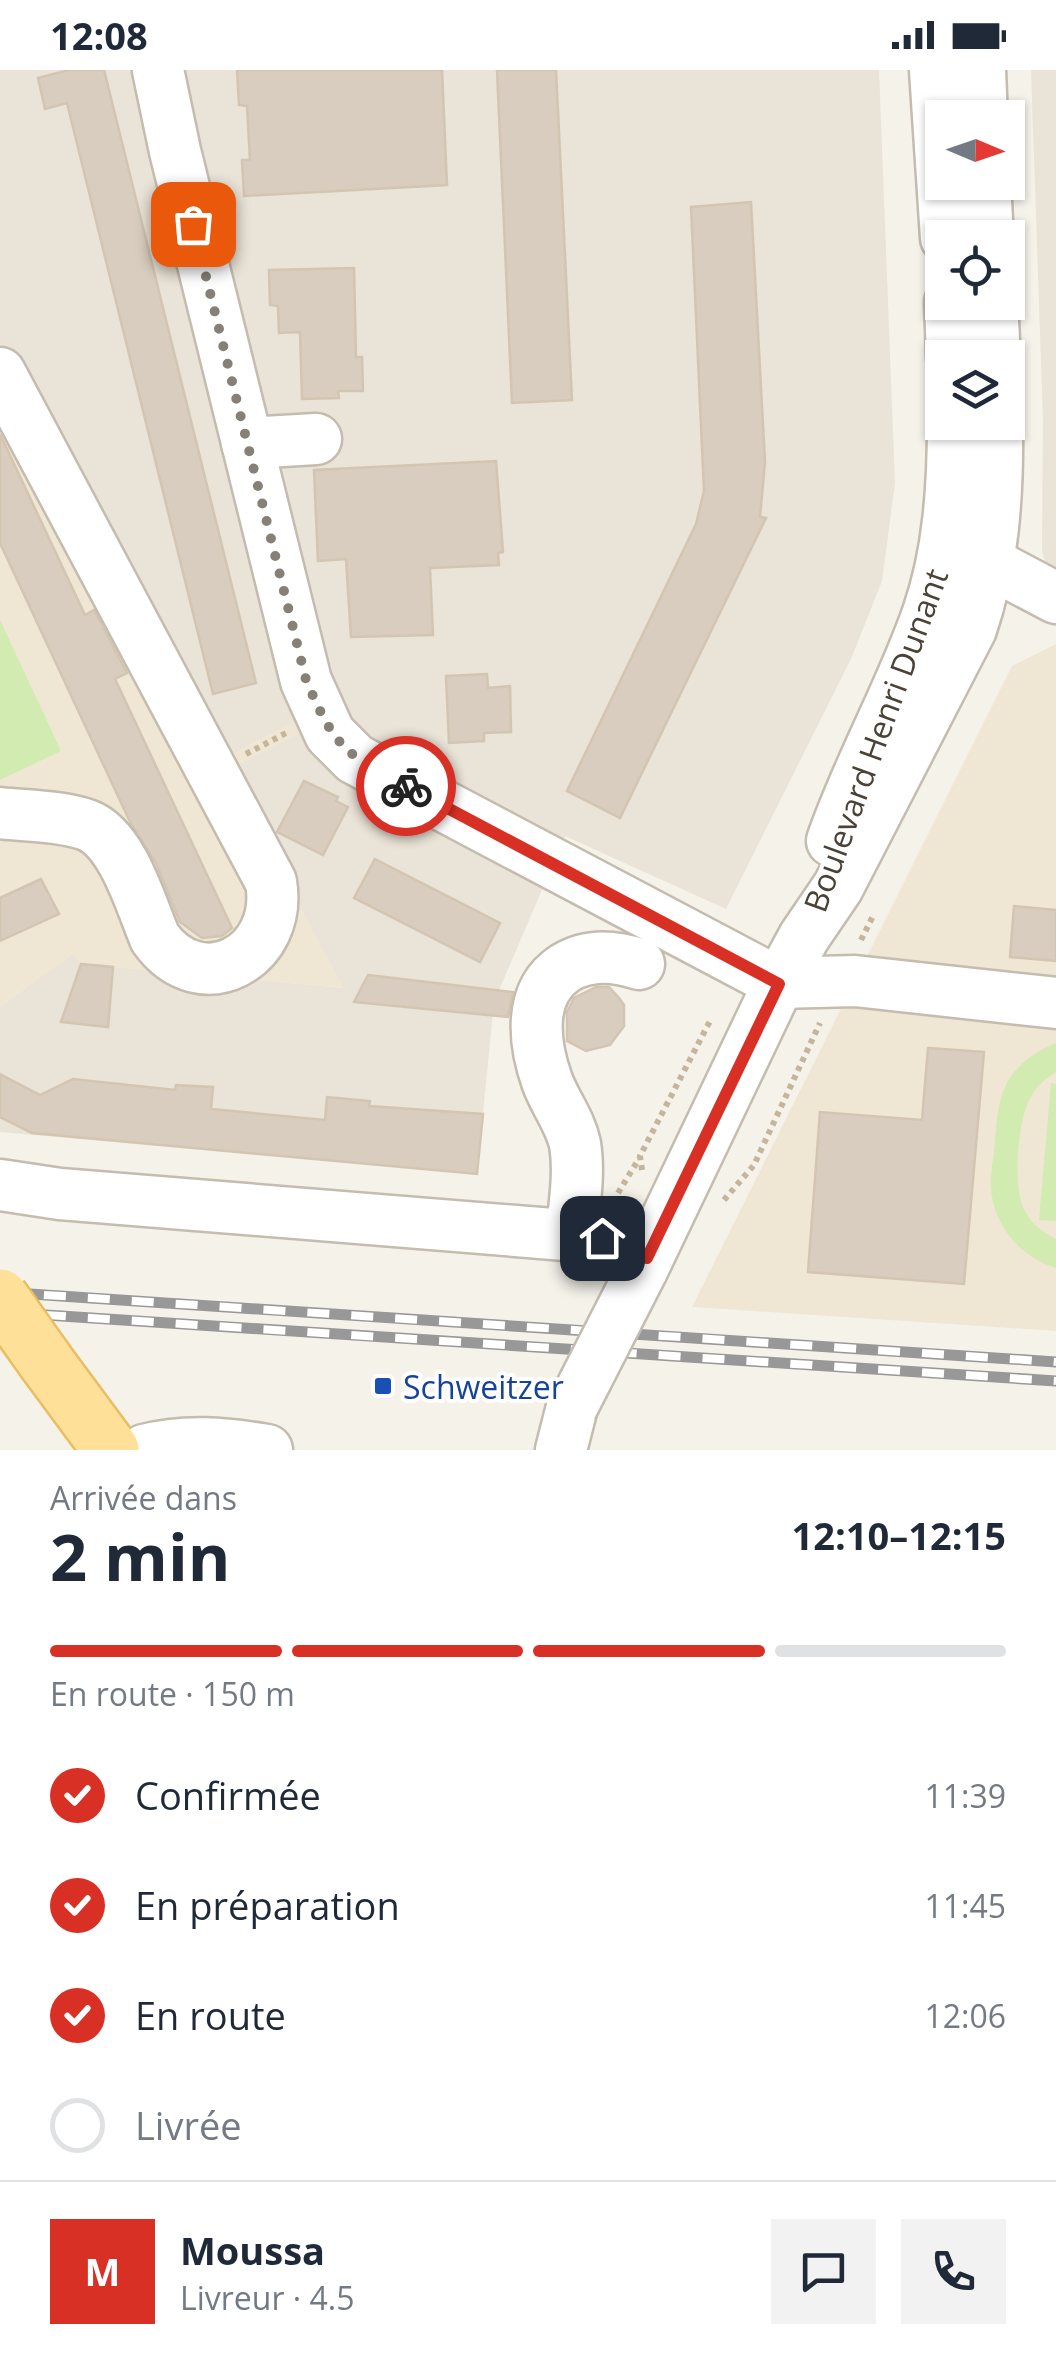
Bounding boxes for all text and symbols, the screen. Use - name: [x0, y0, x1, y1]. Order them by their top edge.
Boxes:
- text: 12:08: [50, 9, 148, 61]
- north arrow: [925, 100, 1025, 200]
- map controls: [925, 100, 1025, 440]
- pin: [151, 182, 236, 267]
- icon: bag: [166, 197, 221, 252]
- button: locate: [925, 220, 1025, 320]
- button: layers: [925, 340, 1025, 440]
- street label: Boulevard Henri Dunant: [793, 562, 957, 918]
- courier: [356, 736, 456, 836]
- icon: bike: [379, 759, 434, 814]
- pin: [560, 1196, 645, 1281]
- icon: home: [575, 1211, 630, 1266]
- place label: Schweitzer: [403, 1365, 564, 1408]
- marker: Schweitzer: [372, 1375, 394, 1397]
- text: Arrivée dans: [50, 1476, 237, 1519]
- text: 12:10–12:15: [792, 1509, 1006, 1561]
- text: 2 min: [50, 1512, 230, 1600]
- text: En route · 150 m: [50, 1672, 295, 1715]
- icon: check: [50, 1768, 105, 1823]
- text: Confirmée: [135, 1769, 321, 1821]
- text: 11:39: [924, 1774, 1006, 1817]
- icon: check: [50, 1878, 105, 1933]
- text: En préparation: [135, 1879, 400, 1931]
- text: 11:45: [924, 1884, 1006, 1927]
- icon: check: [50, 1988, 105, 2043]
- text: En route: [135, 1989, 286, 2041]
- text: 12:06: [924, 1994, 1006, 2037]
- text: Livrée: [135, 2099, 242, 2151]
- button: chat: [771, 2219, 876, 2324]
- button: phone: [901, 2219, 1006, 2324]
- text: Moussa: [180, 2224, 325, 2276]
- text: M: [85, 2245, 120, 2297]
- text: Livreur · 4.5: [180, 2276, 355, 2319]

